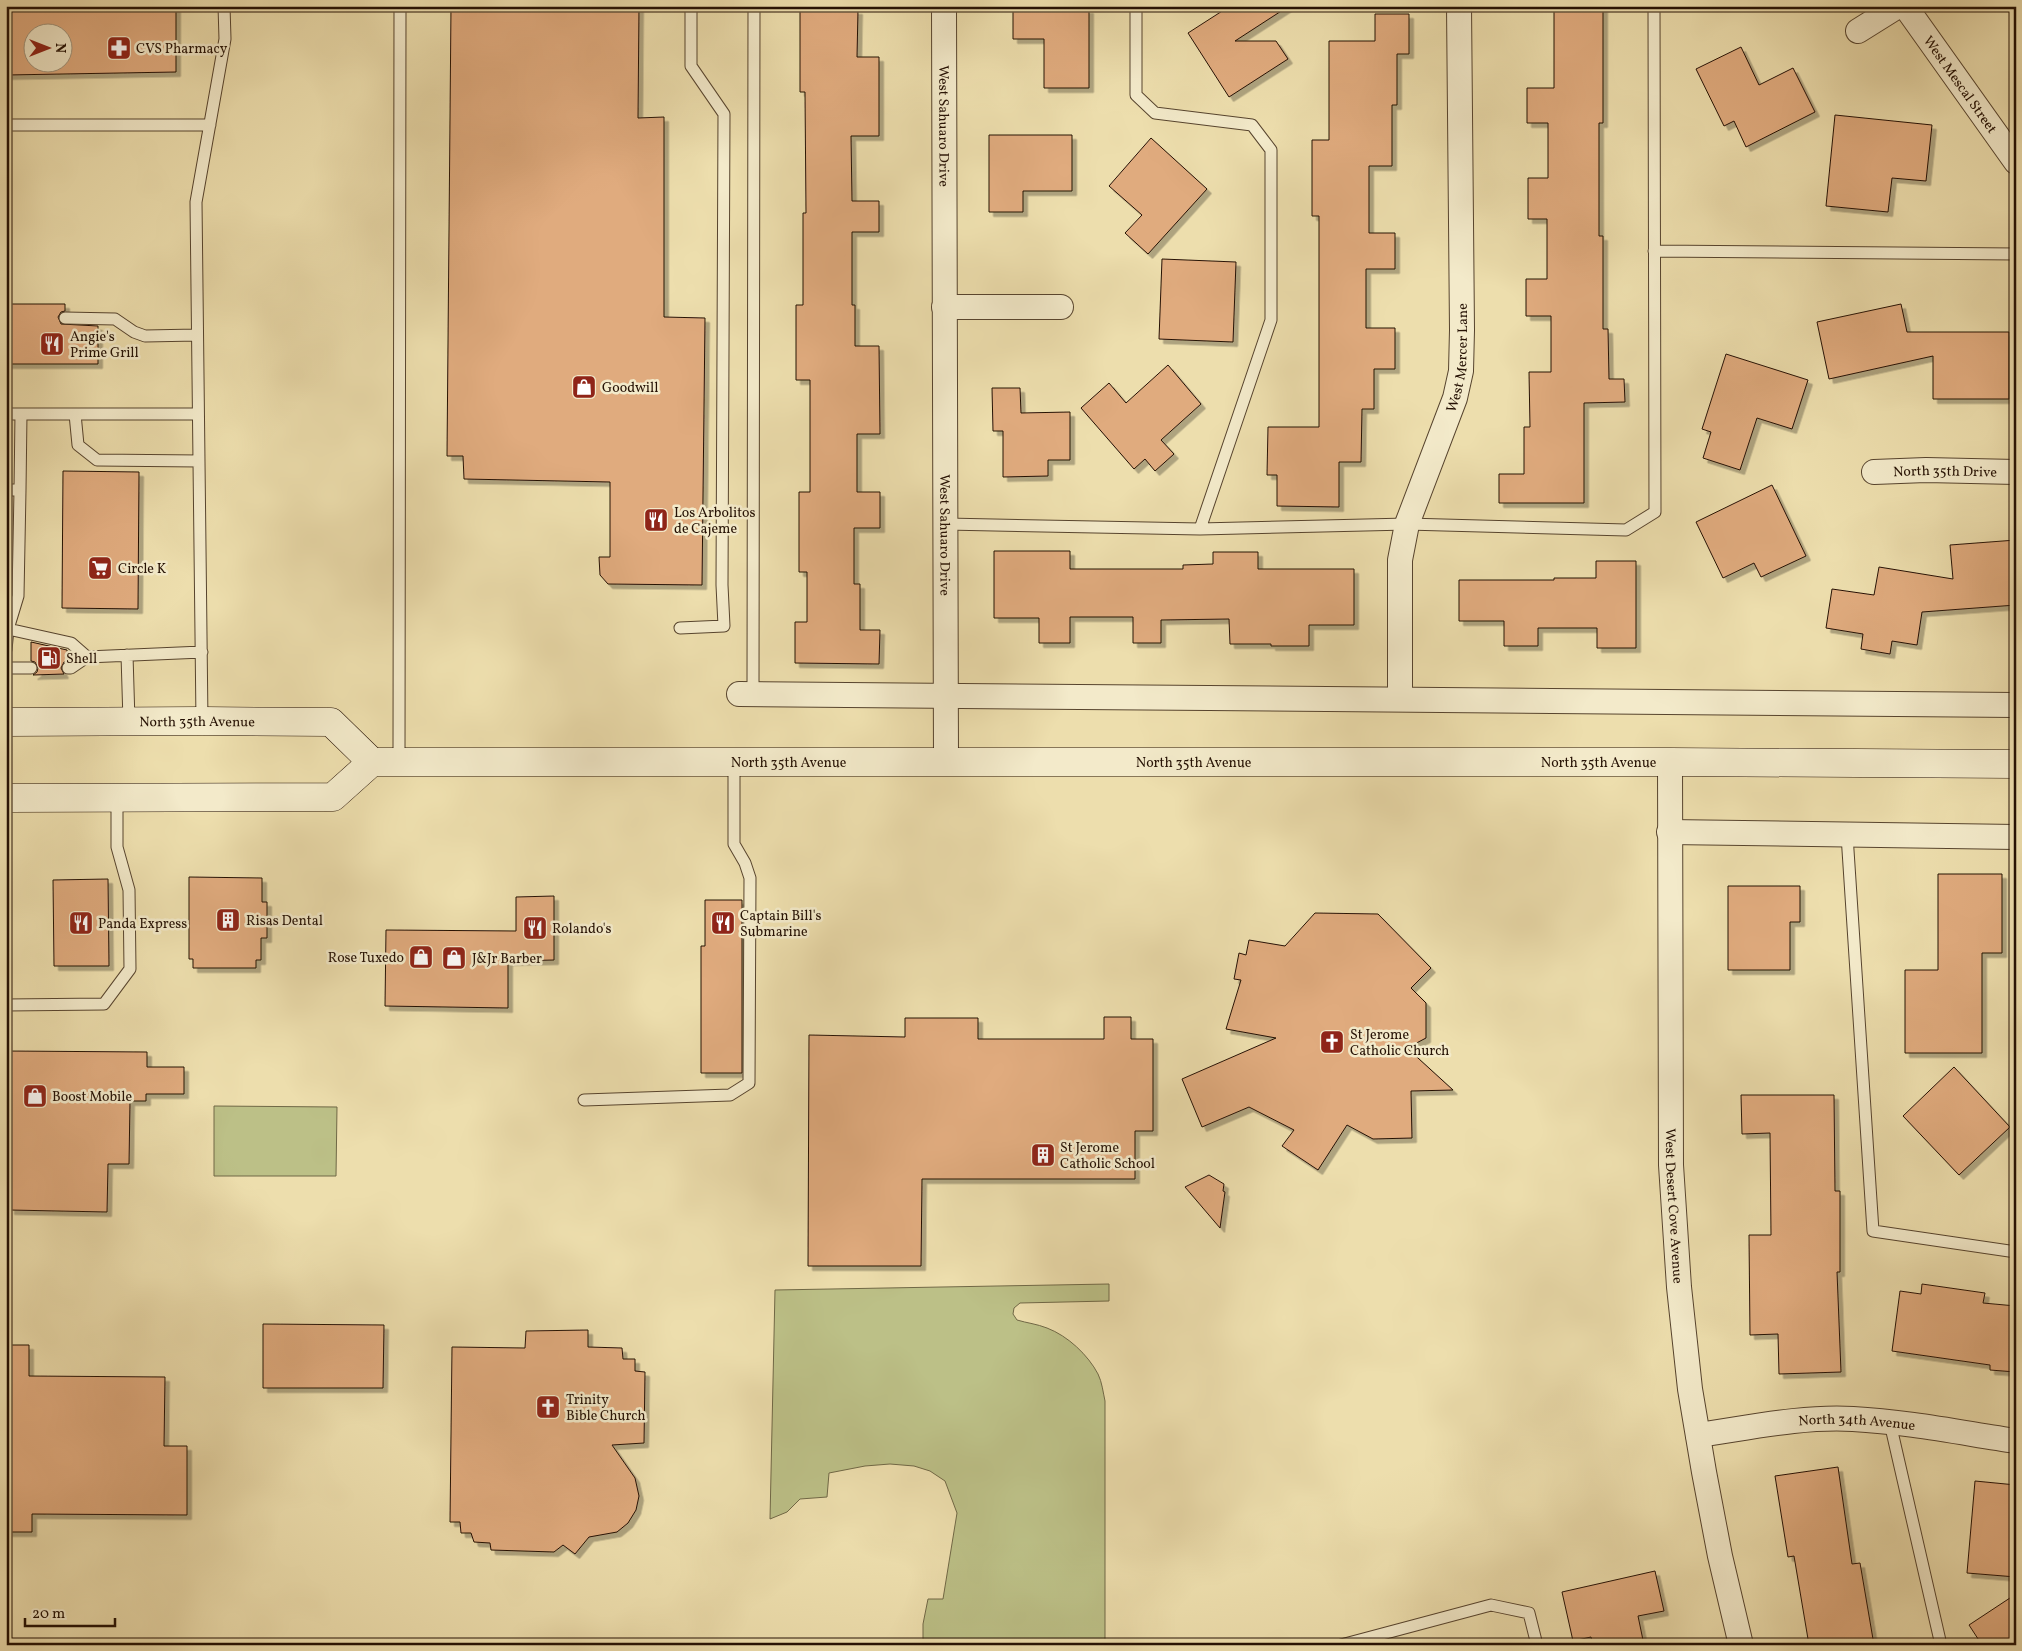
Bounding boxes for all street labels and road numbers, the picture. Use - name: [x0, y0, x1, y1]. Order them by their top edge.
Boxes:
- street label: West Mescal Street: [1918, 32, 2001, 138]
- street label: West Sahuaro Drive: [933, 65, 952, 187]
- street label: West Mercer Lane: [1442, 303, 1473, 415]
- street label: North 35th Drive: [1893, 462, 1998, 483]
- street label: West Sahuaro Drive: [934, 474, 954, 596]
- street label: North 35th Avenue: [139, 713, 255, 732]
- street label: North 35th Avenue: [731, 754, 847, 773]
- street label: North 35th Avenue: [1136, 754, 1252, 773]
- street label: North 35th Avenue: [1541, 754, 1657, 773]
- street label: West Desert Cove Avenue: [1660, 1128, 1687, 1285]
- street label: North 34th Avenue: [1798, 1411, 1917, 1436]

